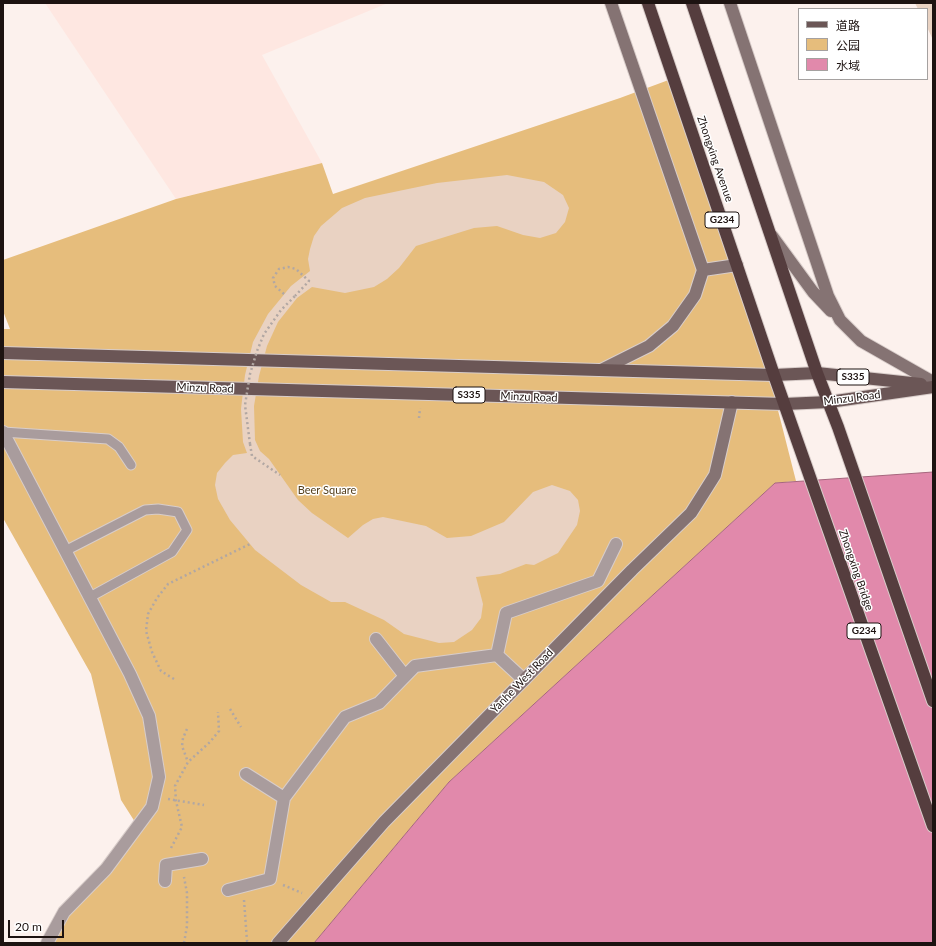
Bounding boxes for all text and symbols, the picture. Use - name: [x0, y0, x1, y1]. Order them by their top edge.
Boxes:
- legend: [798, 8, 928, 80]
- text: 道路: [836, 18, 860, 33]
- text: 公园: [836, 38, 860, 53]
- text: 水域: [836, 58, 860, 73]
- street label: Zhongxing Avenue: [694, 114, 736, 204]
- road number: G234: [705, 212, 739, 228]
- road number: S335: [837, 369, 869, 385]
- street label: Minzu Road: [176, 380, 234, 396]
- road number: S335: [453, 387, 485, 403]
- street label: Minzu Road: [823, 388, 881, 408]
- street label: Minzu Road: [500, 389, 558, 405]
- park label: Beer Square: [298, 483, 356, 497]
- street label: Zhongxing Bridge: [836, 528, 876, 612]
- road number: G234: [847, 623, 881, 639]
- street label: Yanhe West Road: [488, 646, 556, 716]
- scale bar: [10, 912, 66, 938]
- text: 20 m: [15, 919, 42, 934]

